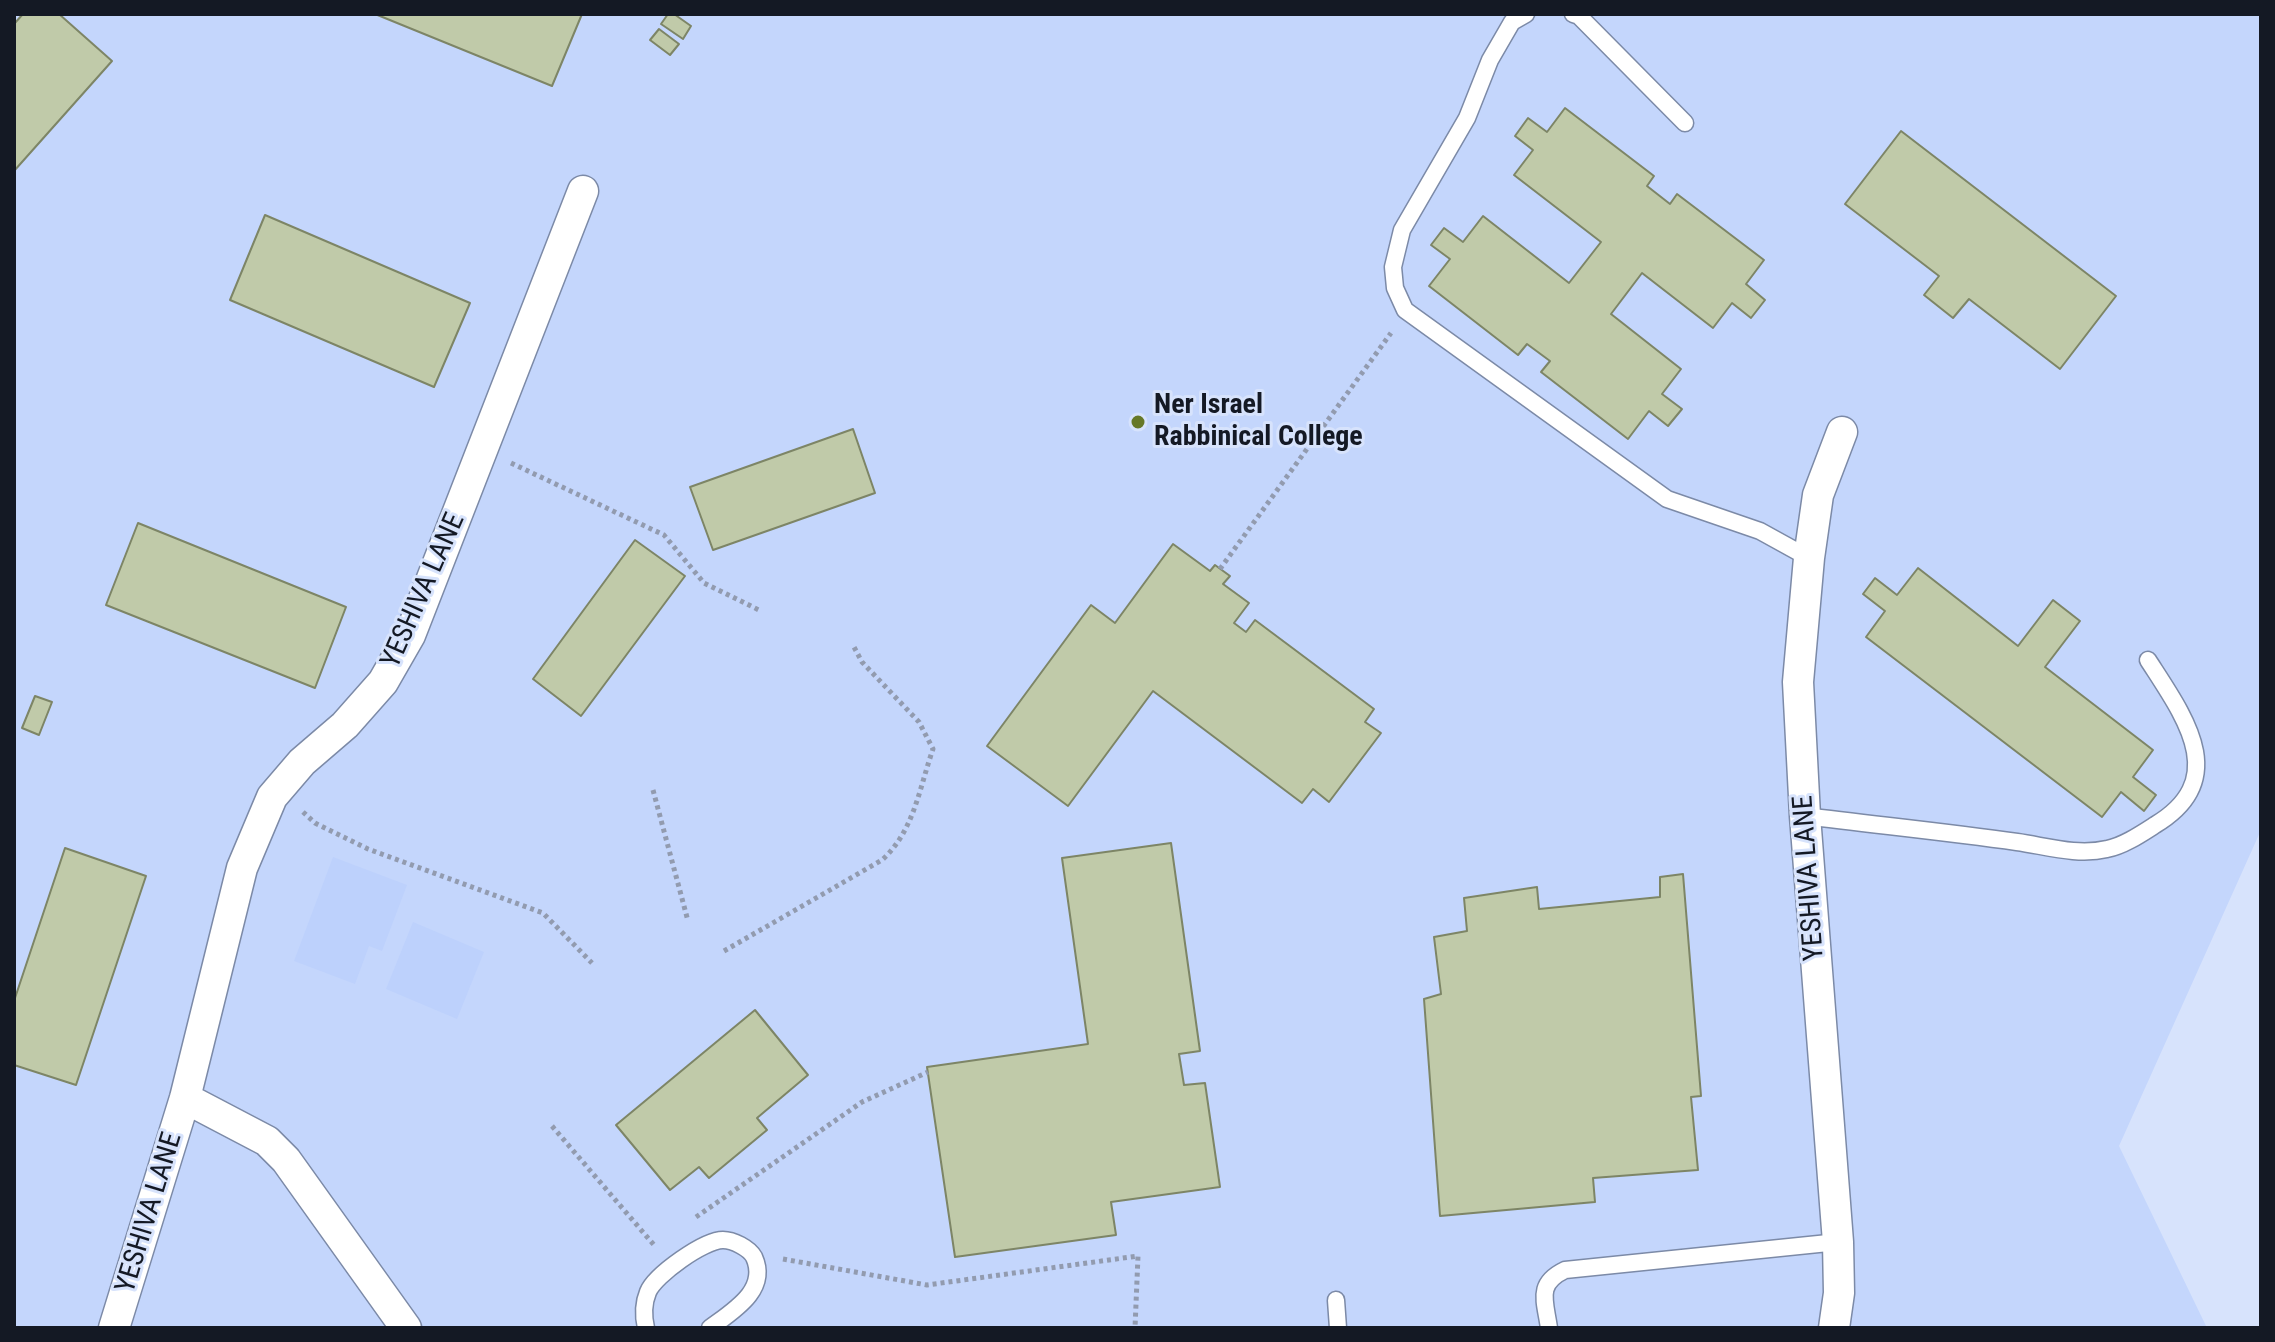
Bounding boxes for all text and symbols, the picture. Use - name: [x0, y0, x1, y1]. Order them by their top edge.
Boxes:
- place label: Ner Israel Rabbinical College: [1154, 389, 1363, 455]
- marker: Ner Israel Rabbinical College: [1129, 413, 1147, 431]
- street label: YESHIVA LANE: [375, 508, 473, 674]
- street label: YESHIVA LANE: [1787, 794, 1833, 962]
- street label: YESHIVA LANE: [110, 1129, 190, 1297]

